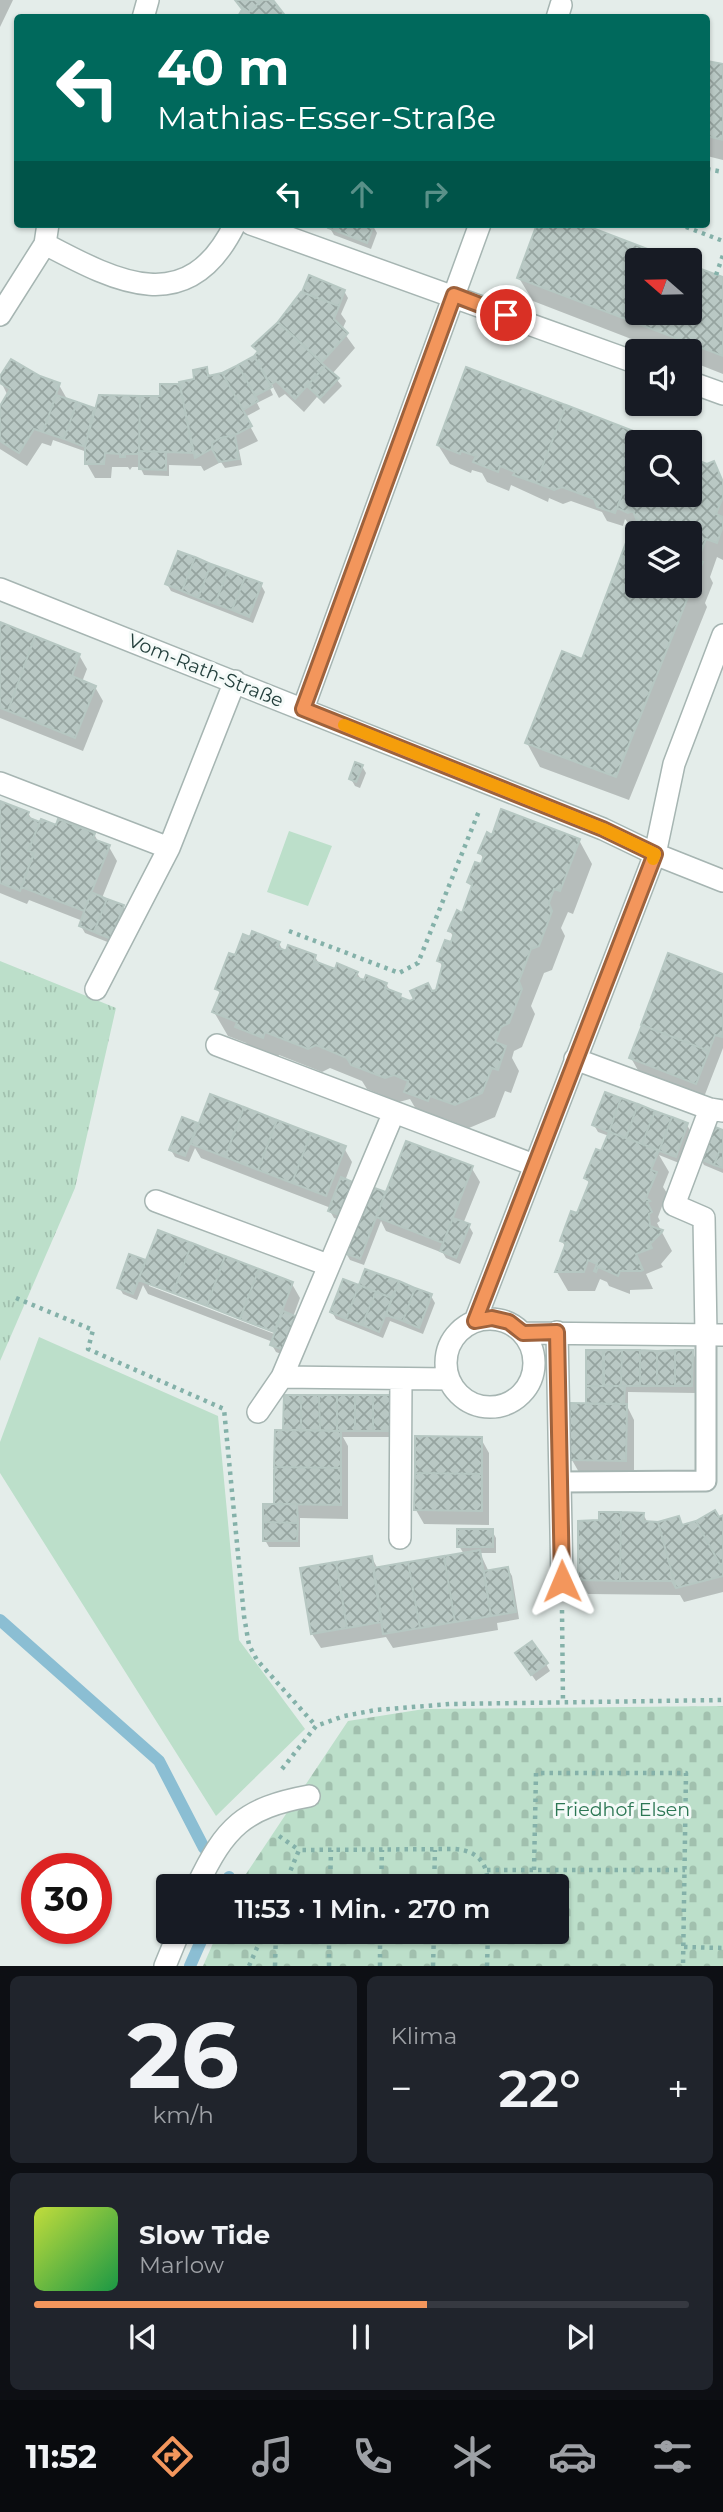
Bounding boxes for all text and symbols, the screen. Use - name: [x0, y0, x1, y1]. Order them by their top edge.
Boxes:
- text: 40 m: [157, 38, 289, 97]
- icon: left: [42, 42, 133, 133]
- text: Mathias-Esser-Straße: [157, 98, 496, 137]
- icon: left: [270, 175, 308, 213]
- icon: ahead: [343, 175, 381, 213]
- icon: right: [416, 175, 454, 213]
- north arrow: [625, 248, 702, 326]
- map controls: [625, 248, 702, 598]
- pin: [476, 285, 536, 345]
- icon: arrive: [487, 296, 525, 334]
- button: sound: [625, 339, 702, 416]
- button: search: [625, 430, 702, 507]
- button: layers: [625, 521, 702, 598]
- street label: Vom-Rath-Straße: [125, 629, 287, 712]
- position arrow: [525, 1544, 599, 1618]
- park label: Friedhof Elsen: [554, 1798, 690, 1821]
- speed limit sign: 30: [21, 1853, 112, 1944]
- text: 11:53 · 1 Min. · 270 m: [235, 1893, 490, 1925]
- text: 26: [127, 2000, 239, 2111]
- text: Klima: [391, 2022, 457, 2050]
- text: 22°: [499, 2057, 581, 2120]
- text: −: [391, 2065, 412, 2112]
- text: +: [667, 2065, 689, 2112]
- text: km/h: [153, 2101, 214, 2129]
- text: Slow Tide: [139, 2219, 270, 2251]
- text: Marlow: [139, 2251, 224, 2279]
- icon: previous: [124, 2318, 162, 2356]
- icon: pause: [342, 2318, 380, 2356]
- icon: next: [561, 2318, 599, 2356]
- icon: directions: [148, 2432, 197, 2481]
- icon: music: [248, 2432, 297, 2481]
- icon: phone: [348, 2432, 397, 2481]
- icon: climate: [448, 2432, 497, 2481]
- icon: car: [548, 2432, 597, 2481]
- icon: filters: [648, 2432, 697, 2481]
- text: 11:52: [26, 2437, 97, 2476]

